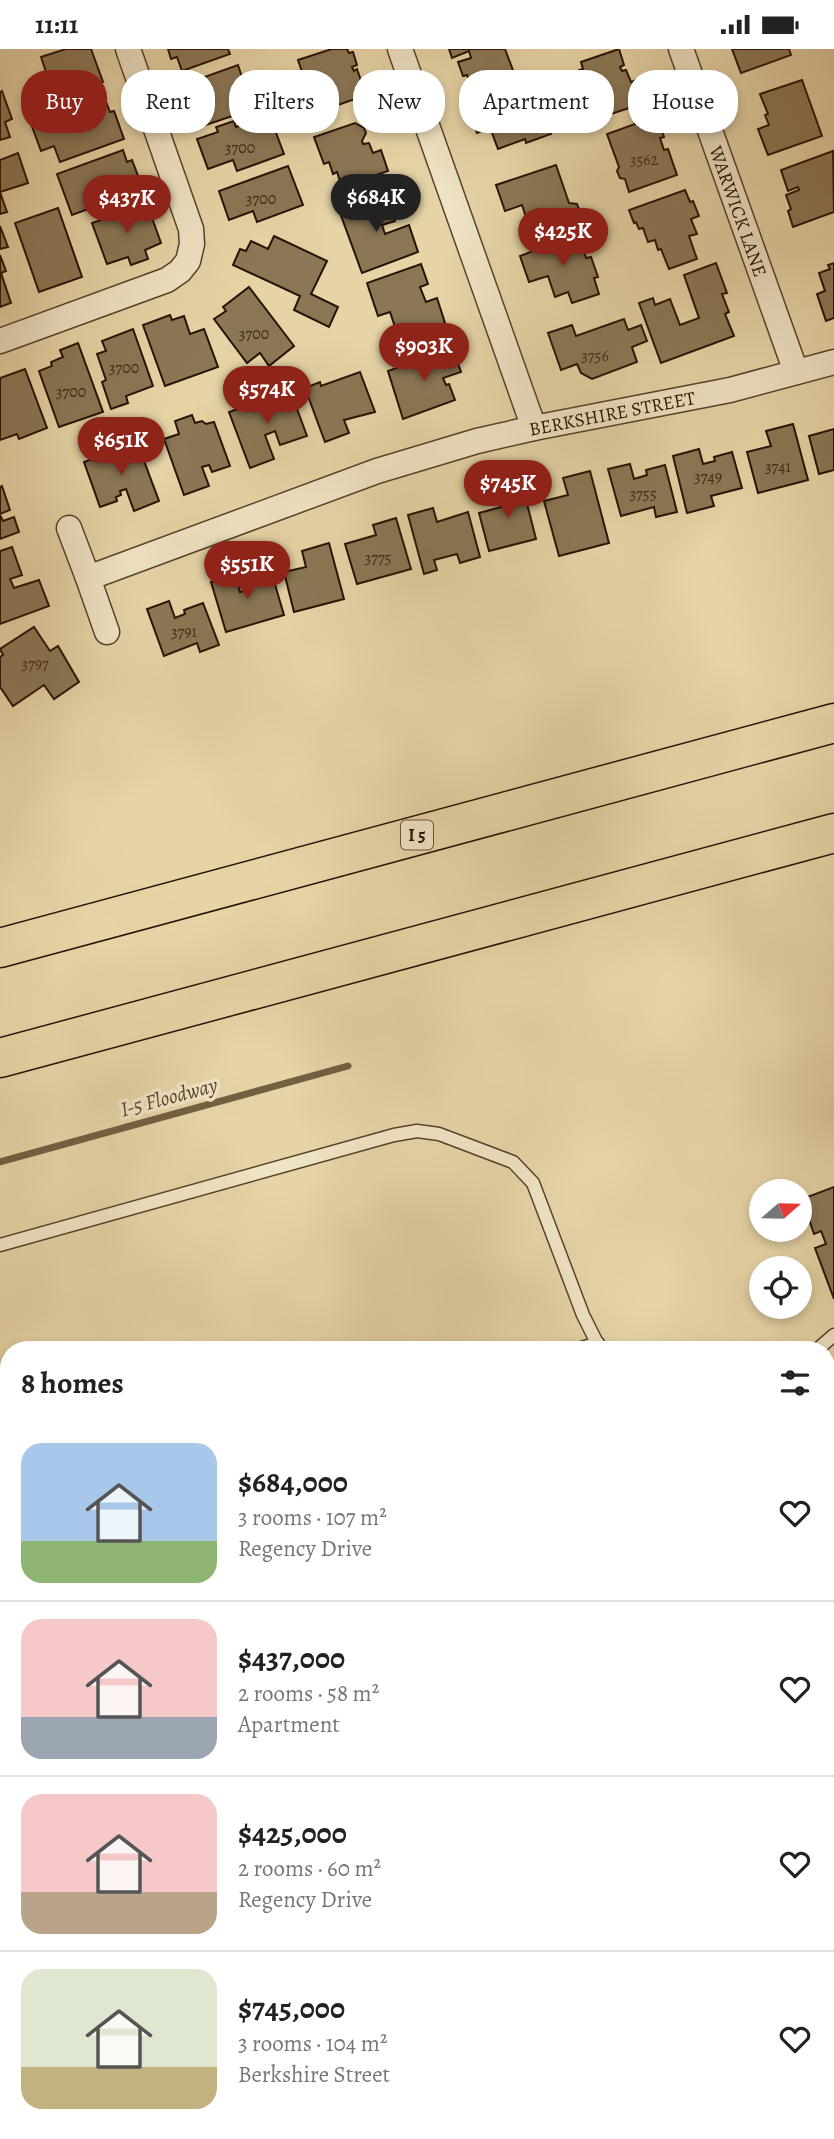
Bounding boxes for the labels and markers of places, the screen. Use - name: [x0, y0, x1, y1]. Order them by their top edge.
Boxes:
- pin: $684K: [327, 174, 425, 234]
- pin: $437K: [78, 176, 176, 235]
- pin: $425K: [514, 209, 612, 268]
- pin: $903K: [375, 323, 473, 383]
- pin: $574K: [218, 367, 316, 426]
- pin: $651K: [72, 417, 170, 477]
- pin: $745K: [459, 461, 557, 520]
- pin: $551K: [198, 541, 296, 601]

